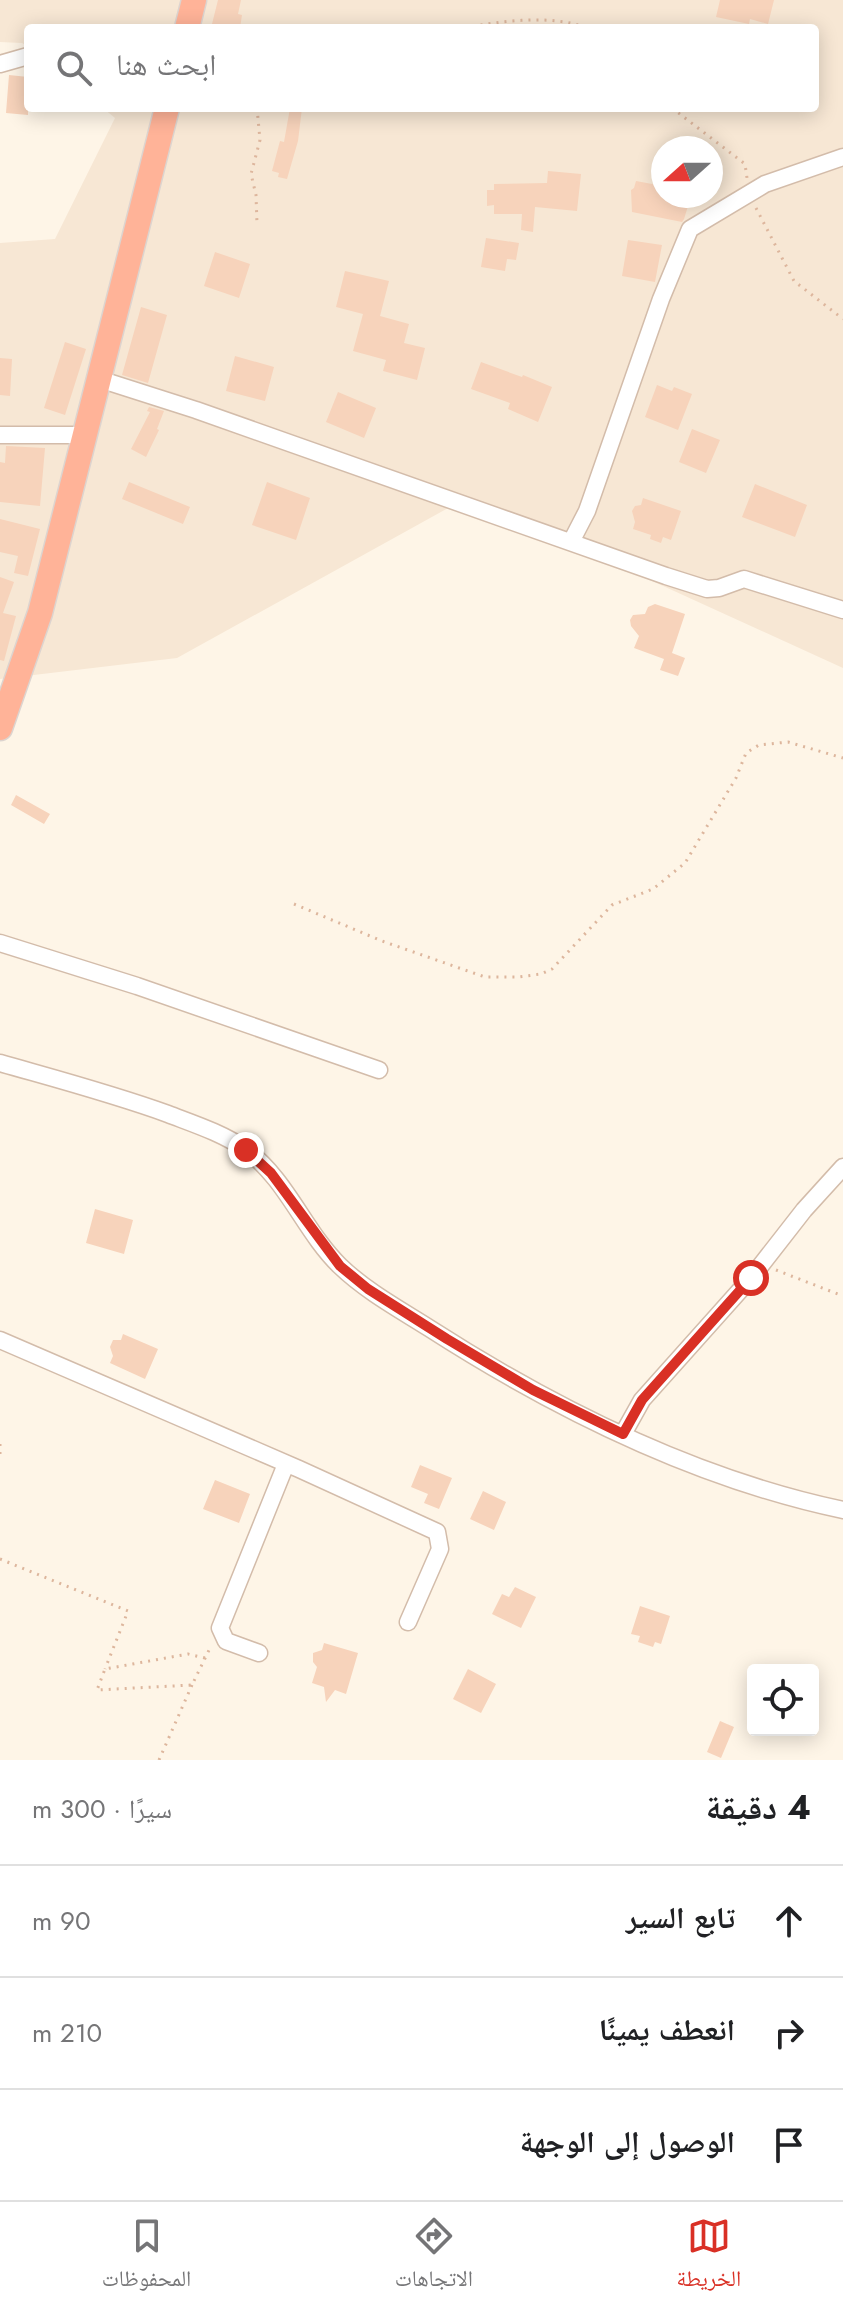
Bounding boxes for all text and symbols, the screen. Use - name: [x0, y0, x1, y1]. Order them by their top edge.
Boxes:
- search box: [24, 24, 819, 112]
- text: ابحث هنا: [116, 43, 216, 86]
- icon: search: [52, 46, 96, 90]
- north arrow: [651, 136, 723, 208]
- route end: [228, 1132, 264, 1168]
- route start: [733, 1260, 769, 1296]
- map controls: [747, 1664, 819, 1736]
- button: locate: [747, 1664, 819, 1736]
- text: 4 دقيقة: [706, 1783, 811, 1832]
- text: سيرًا · 300 m: [32, 1790, 172, 1828]
- text: تابع السير: [626, 1896, 735, 1939]
- icon: ahead: [767, 1899, 811, 1943]
- text: 90 m: [32, 1902, 91, 1940]
- text: انعطف يمينًا: [599, 2008, 735, 2051]
- icon: right: [767, 2011, 811, 2055]
- text: 210 m: [32, 2014, 102, 2052]
- text: الوصول إلى الوجهة: [520, 2120, 735, 2163]
- icon: arrive: [767, 2123, 811, 2167]
- tab: المحفوظات: [102, 2214, 191, 2300]
- tab: الاتجاهات: [395, 2214, 473, 2300]
- tab: الخريطة: [676, 2214, 741, 2300]

